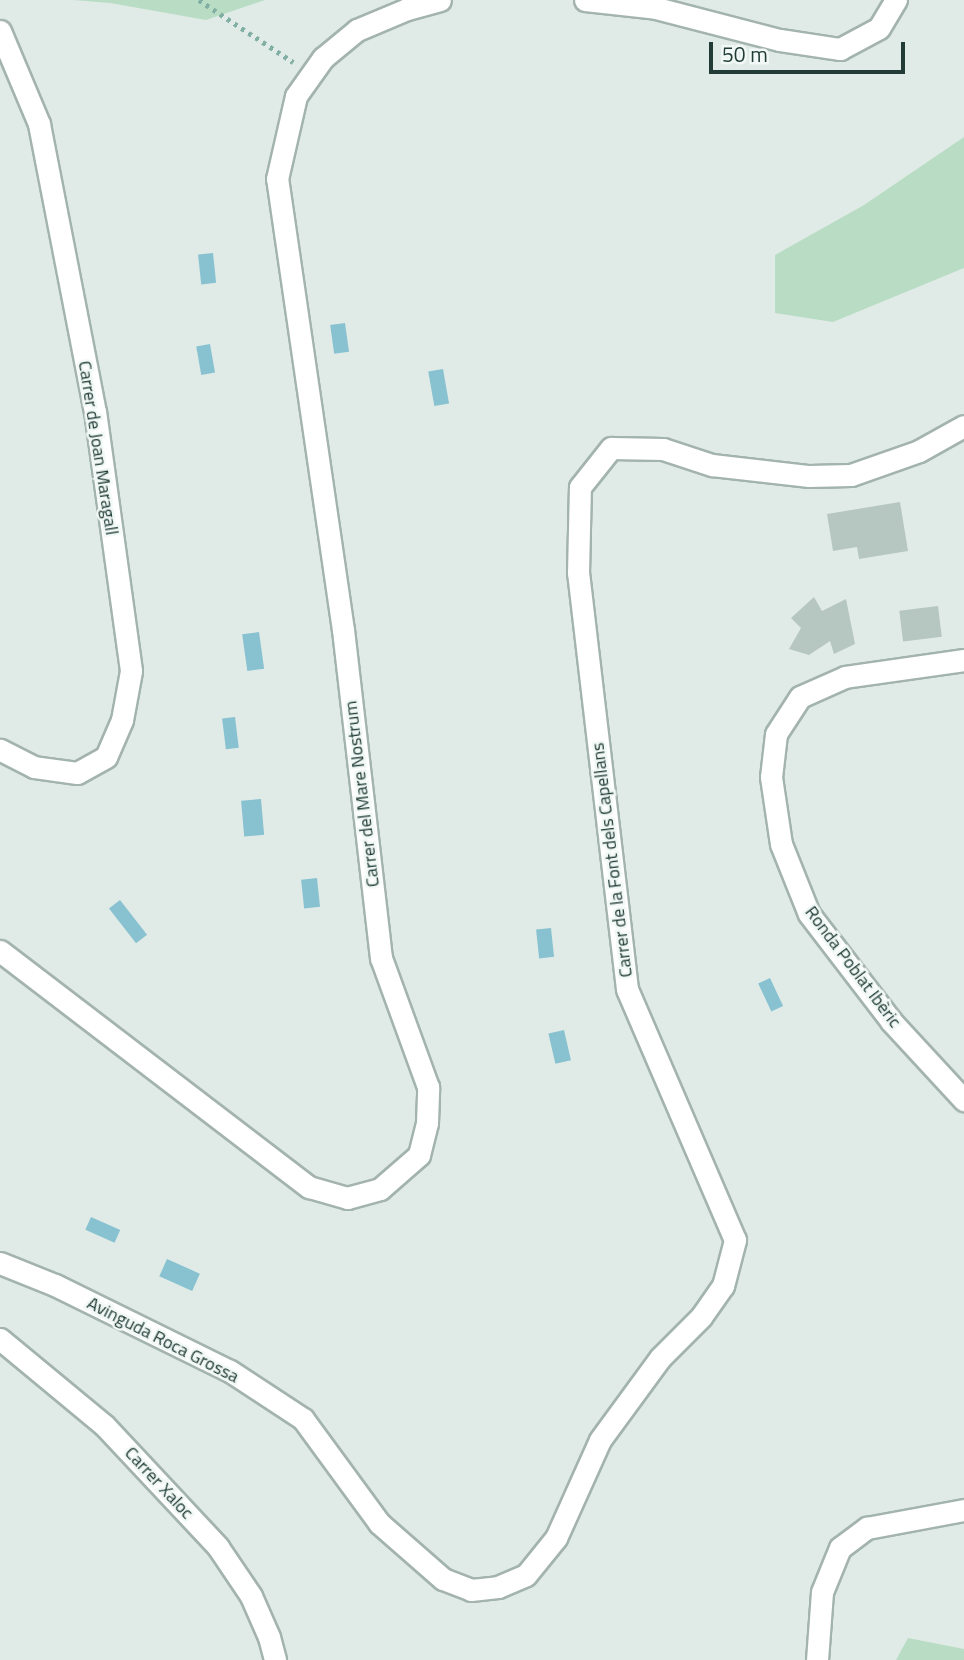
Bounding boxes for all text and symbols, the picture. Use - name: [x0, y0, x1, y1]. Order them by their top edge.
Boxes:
- scale bar: [712, 28, 908, 72]
- text: 50 m: [722, 38, 768, 70]
- street label: Carrer de Joan Maragall: [74, 359, 122, 537]
- street label: Carrer del Mare Nostrum: [340, 700, 384, 888]
- street label: Carrer de la Font dels Capellans: [587, 741, 637, 979]
- street label: Ronda Poblat Ibèric: [800, 902, 906, 1032]
- street label: Avinguda Roca Grossa: [83, 1292, 243, 1388]
- street label: Carrer Xaloc: [120, 1442, 198, 1524]

